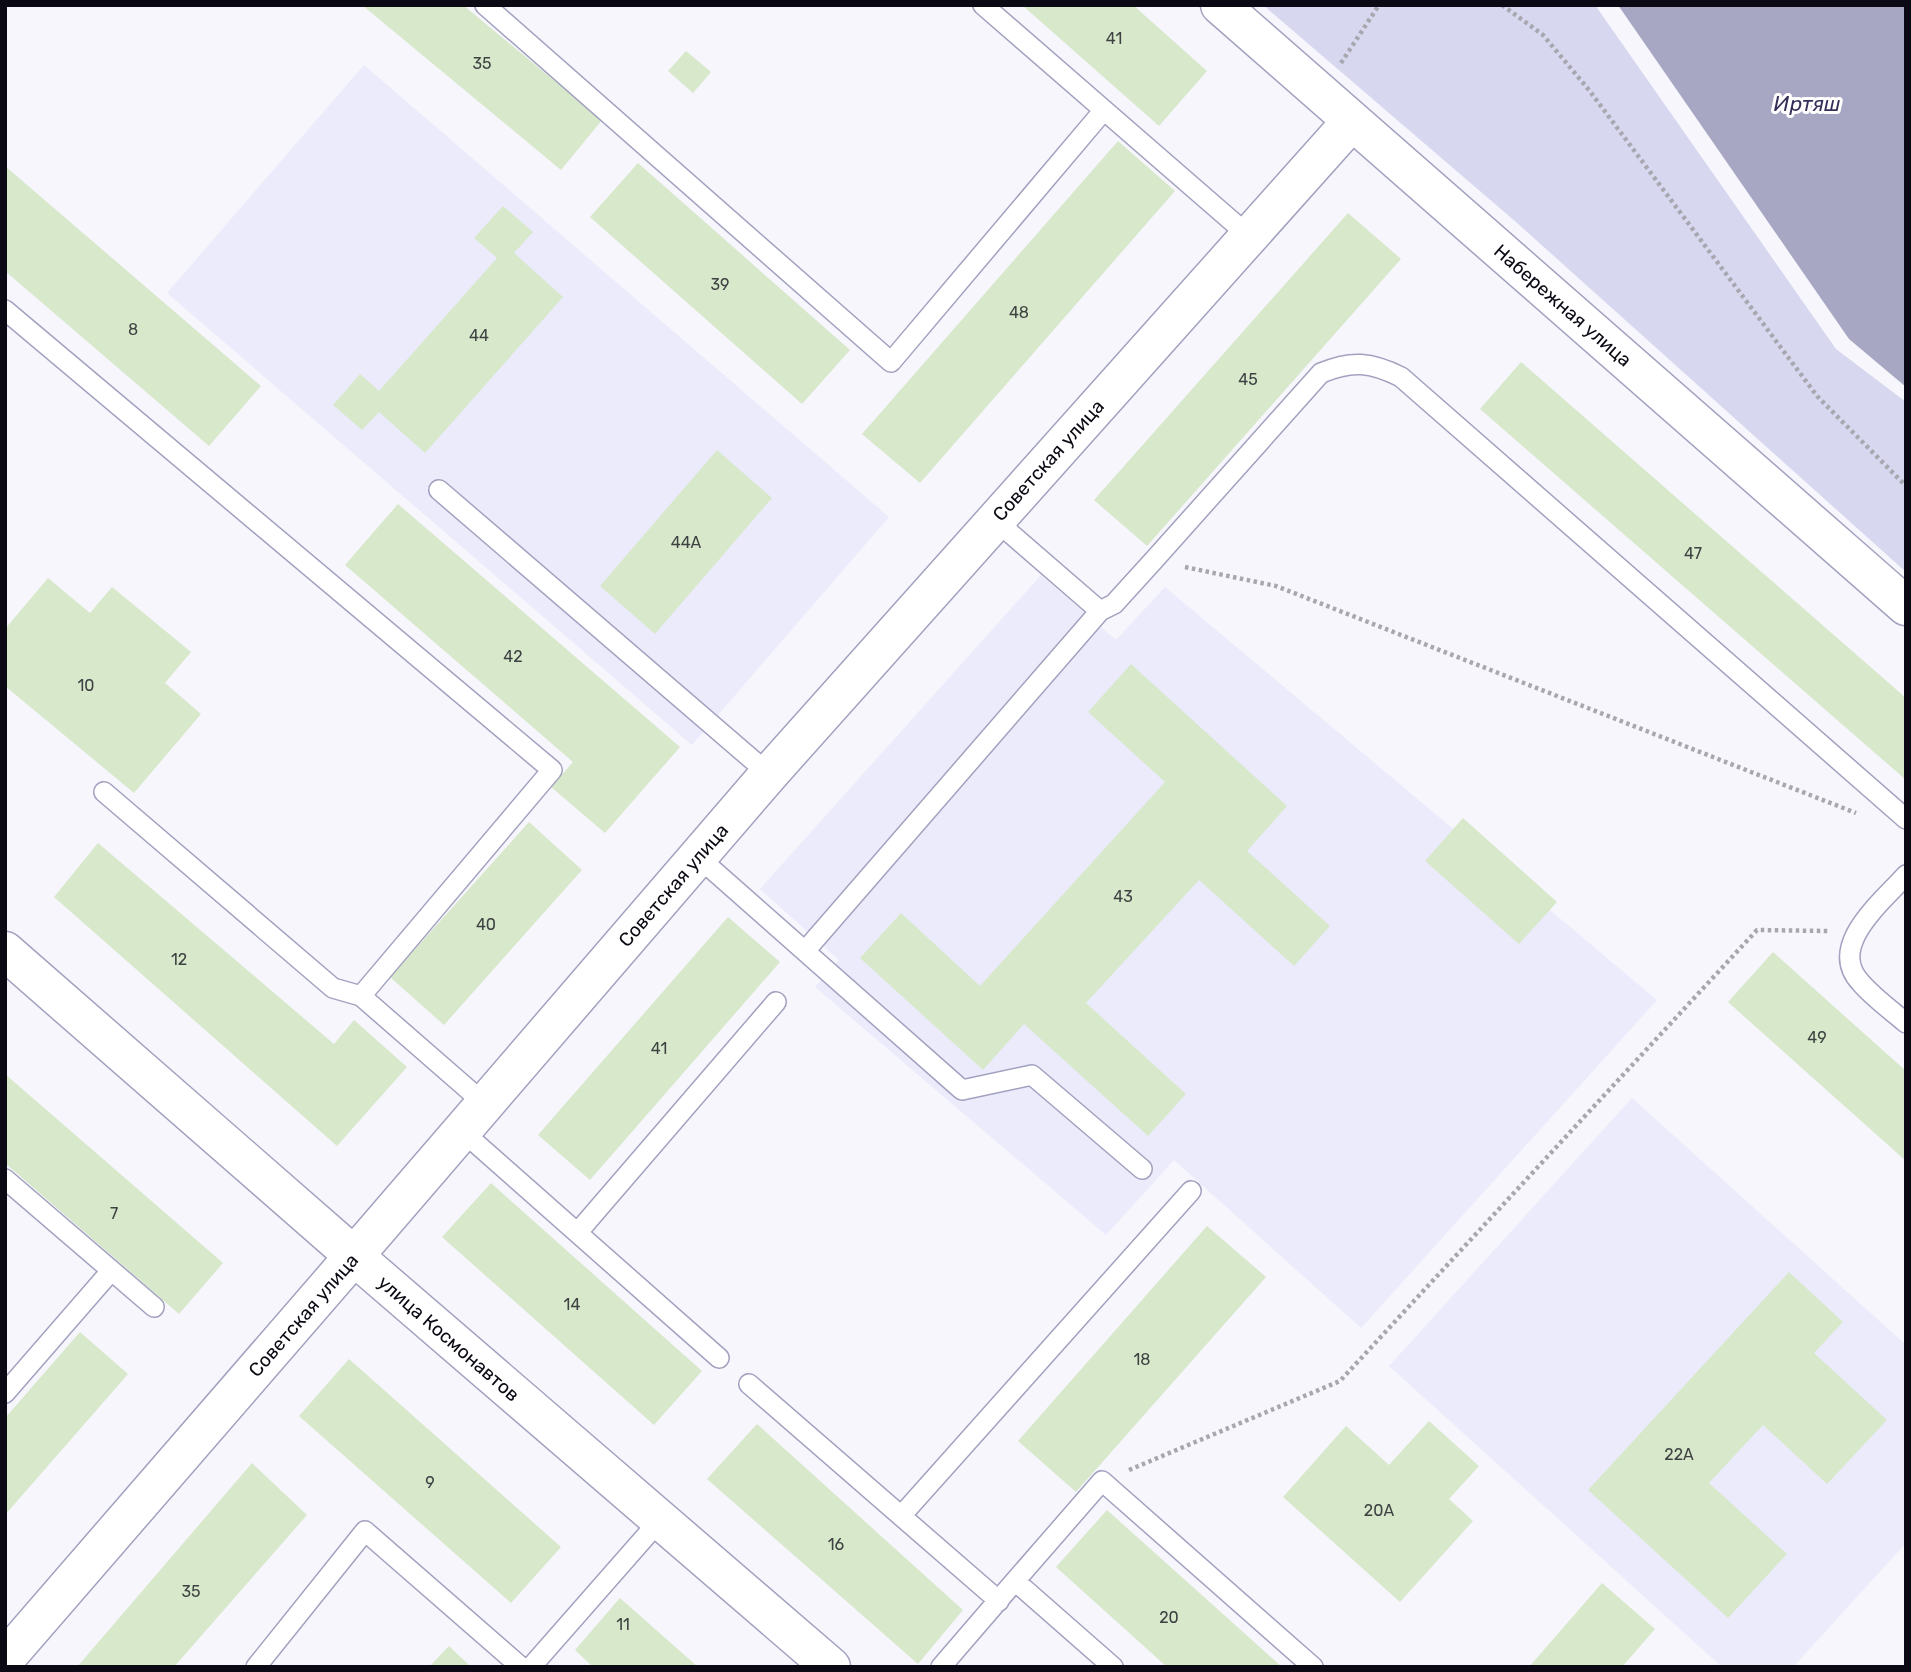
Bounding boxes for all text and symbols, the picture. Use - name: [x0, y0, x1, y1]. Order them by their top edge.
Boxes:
- house number: 41: [1106, 29, 1122, 48]
- house number: 35: [472, 54, 492, 73]
- water label: Иртяш: [1774, 91, 1841, 116]
- street label: Набережная улица: [1489, 239, 1636, 371]
- house number: 39: [710, 275, 730, 294]
- house number: 48: [1009, 303, 1029, 322]
- house number: 8: [128, 320, 138, 339]
- house number: 44: [469, 326, 489, 345]
- house number: 45: [1238, 370, 1258, 389]
- street label: Советская улица: [988, 395, 1109, 526]
- house number: 44А: [671, 533, 702, 552]
- house number: 47: [1684, 544, 1702, 563]
- house number: 42: [503, 647, 523, 666]
- house number: 10: [77, 676, 95, 695]
- street label: Советская улица: [614, 819, 733, 952]
- house number: 43: [1113, 887, 1133, 906]
- house number: 40: [476, 915, 496, 934]
- house number: 12: [171, 950, 187, 969]
- house number: 49: [1807, 1028, 1827, 1047]
- house number: 41: [651, 1039, 667, 1058]
- house number: 7: [110, 1204, 118, 1223]
- street label: Советская улица: [244, 1249, 363, 1382]
- street label: улица Космонавтов: [373, 1271, 524, 1406]
- house number: 14: [564, 1295, 580, 1314]
- house number: 18: [1133, 1350, 1151, 1369]
- house number: 22А: [1664, 1445, 1694, 1464]
- house number: 9: [425, 1473, 435, 1492]
- house number: 20А: [1364, 1501, 1394, 1520]
- house number: 16: [828, 1535, 845, 1554]
- house number: 35: [181, 1582, 201, 1601]
- house number: 20: [1159, 1608, 1179, 1627]
- house number: 11: [616, 1615, 630, 1634]

